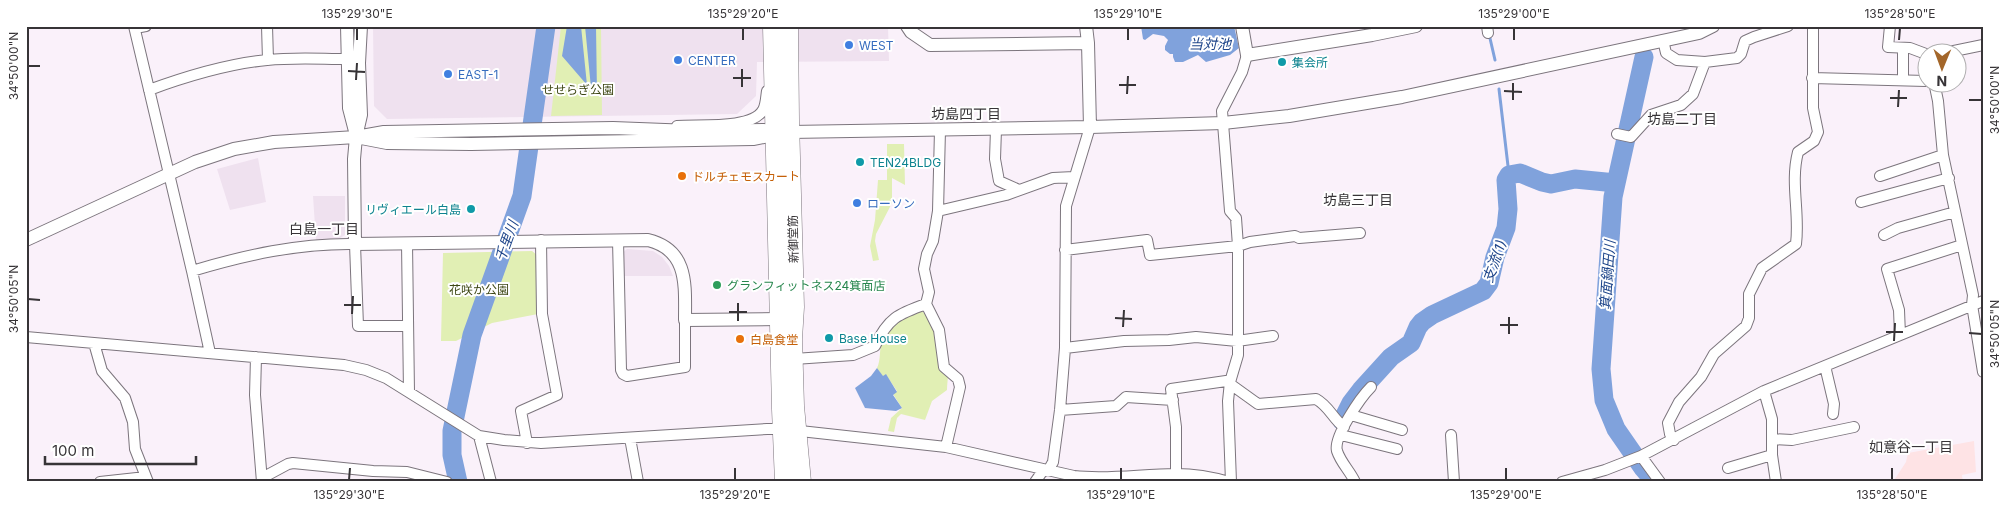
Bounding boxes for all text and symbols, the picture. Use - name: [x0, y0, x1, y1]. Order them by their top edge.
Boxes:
- text: 135°29'30"E: [321, 6, 393, 21]
- text: 135°29'20"E: [707, 6, 779, 21]
- text: 135°29'10"E: [1094, 6, 1162, 21]
- text: 135°29'00"E: [1478, 6, 1550, 21]
- text: 135°28'50"E: [1864, 6, 1936, 21]
- text: 34°50'00"N: [6, 32, 21, 100]
- water label: 当対池: [1189, 35, 1233, 52]
- place label: WEST: [859, 38, 894, 53]
- marker: WEST: [843, 39, 855, 51]
- north arrow: [1916, 42, 1966, 92]
- place label: CENTER: [688, 53, 736, 68]
- marker: CENTER: [672, 54, 684, 66]
- place label: 集会所: [1292, 55, 1328, 70]
- marker: 集会所: [1276, 56, 1288, 68]
- text: 34°50'00"N: [1987, 66, 2002, 134]
- place label: EAST-1: [458, 67, 498, 82]
- marker: EAST-1: [442, 68, 454, 80]
- text: N: [1936, 73, 1947, 90]
- park label: せせらぎ公園: [542, 82, 614, 97]
- district label: 坊島四丁目: [931, 105, 1001, 122]
- district label: 坊島二丁目: [1647, 110, 1717, 127]
- place label: TEN24BLDG: [870, 155, 941, 170]
- marker: TEN24BLDG: [854, 156, 866, 168]
- place label: ドルチェモスカート: [692, 169, 800, 184]
- marker: ドルチェモスカート: [676, 170, 688, 182]
- district label: 坊島三丁目: [1323, 191, 1393, 208]
- place label: ローソン: [867, 196, 915, 211]
- marker: ローソン: [851, 197, 863, 209]
- place label: リヴィエール白島: [365, 202, 461, 217]
- marker: リヴィエール白島: [465, 203, 477, 215]
- street label: 新御堂筋: [785, 215, 801, 263]
- water label: 千里川: [491, 216, 522, 264]
- district label: 白島一丁目: [289, 220, 359, 237]
- water label: 支流(1): [1479, 237, 1509, 285]
- water label: 箕面鍋田川: [1596, 237, 1618, 311]
- text: 34°50'05"N: [6, 265, 21, 333]
- place label: グランフィットネス24箕面店: [727, 278, 885, 293]
- marker: グランフィットネス24箕面店: [711, 279, 723, 291]
- park label: 花咲か公園: [449, 282, 509, 297]
- text: 34°50'05"N: [1987, 300, 2002, 368]
- place label: Base House: [839, 331, 907, 346]
- place label: 白島食堂: [750, 332, 798, 347]
- marker: Base House: [823, 332, 835, 344]
- marker: 白島食堂: [734, 333, 746, 345]
- scale bar: [45, 433, 196, 465]
- district label: 如意谷一丁目: [1869, 438, 1953, 455]
- text: 100 m: [52, 441, 94, 460]
- text: 135°29'30"E: [313, 487, 385, 502]
- text: 135°29'20"E: [699, 487, 771, 502]
- text: 135°29'10"E: [1087, 487, 1155, 502]
- text: 135°29'00"E: [1470, 487, 1542, 502]
- text: 135°28'50"E: [1856, 487, 1928, 502]

